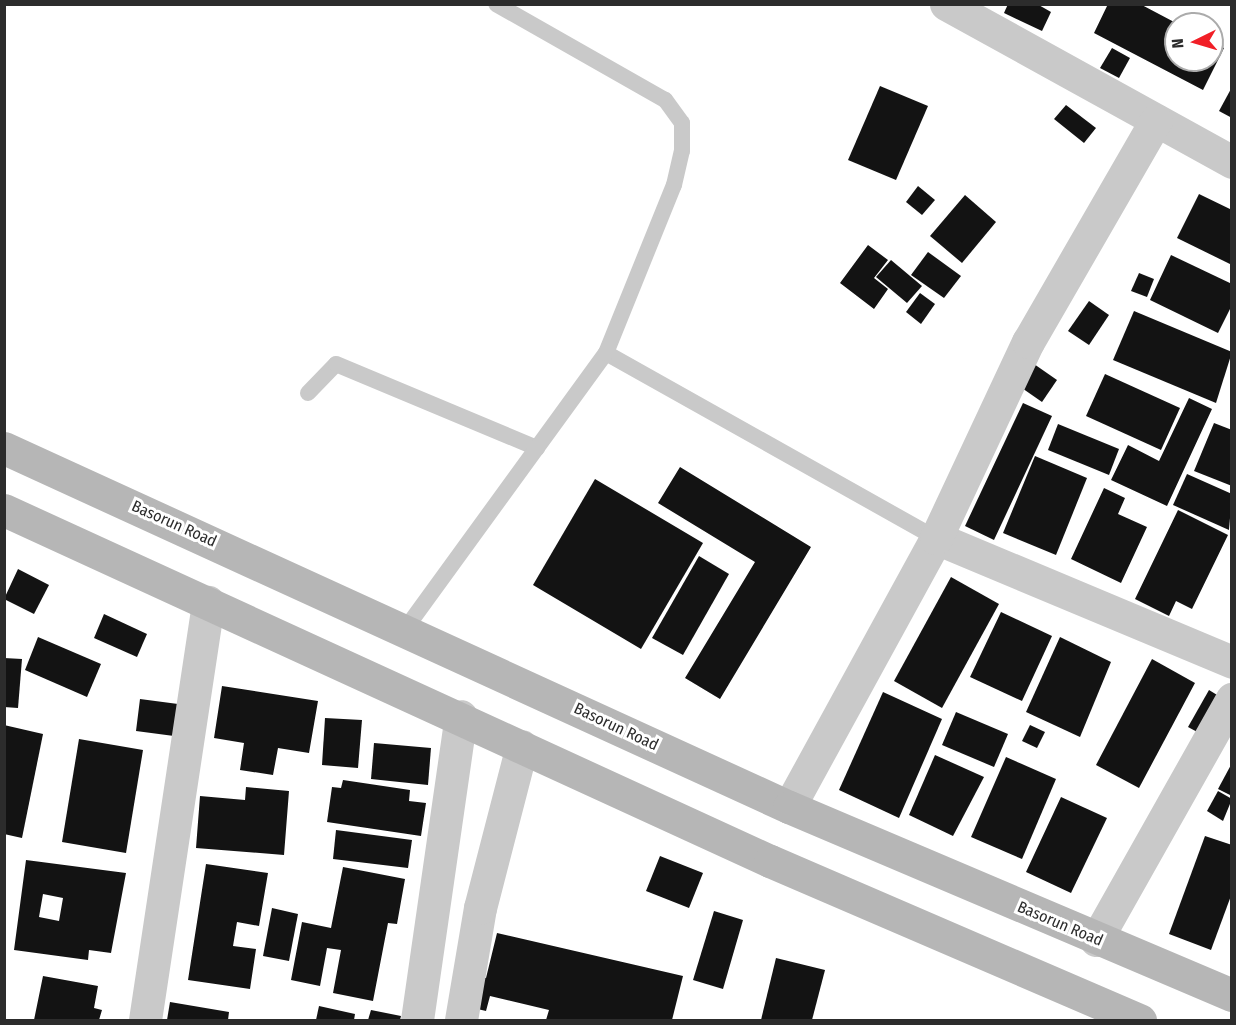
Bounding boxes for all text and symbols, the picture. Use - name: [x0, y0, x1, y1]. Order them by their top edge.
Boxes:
- north arrow: [1164, 12, 1224, 72]
- text: N: [1168, 38, 1187, 49]
- street label: Basorun Road: [129, 497, 219, 551]
- street label: Basorun Road: [571, 699, 661, 755]
- street label: Basorun Road: [1014, 897, 1106, 951]

